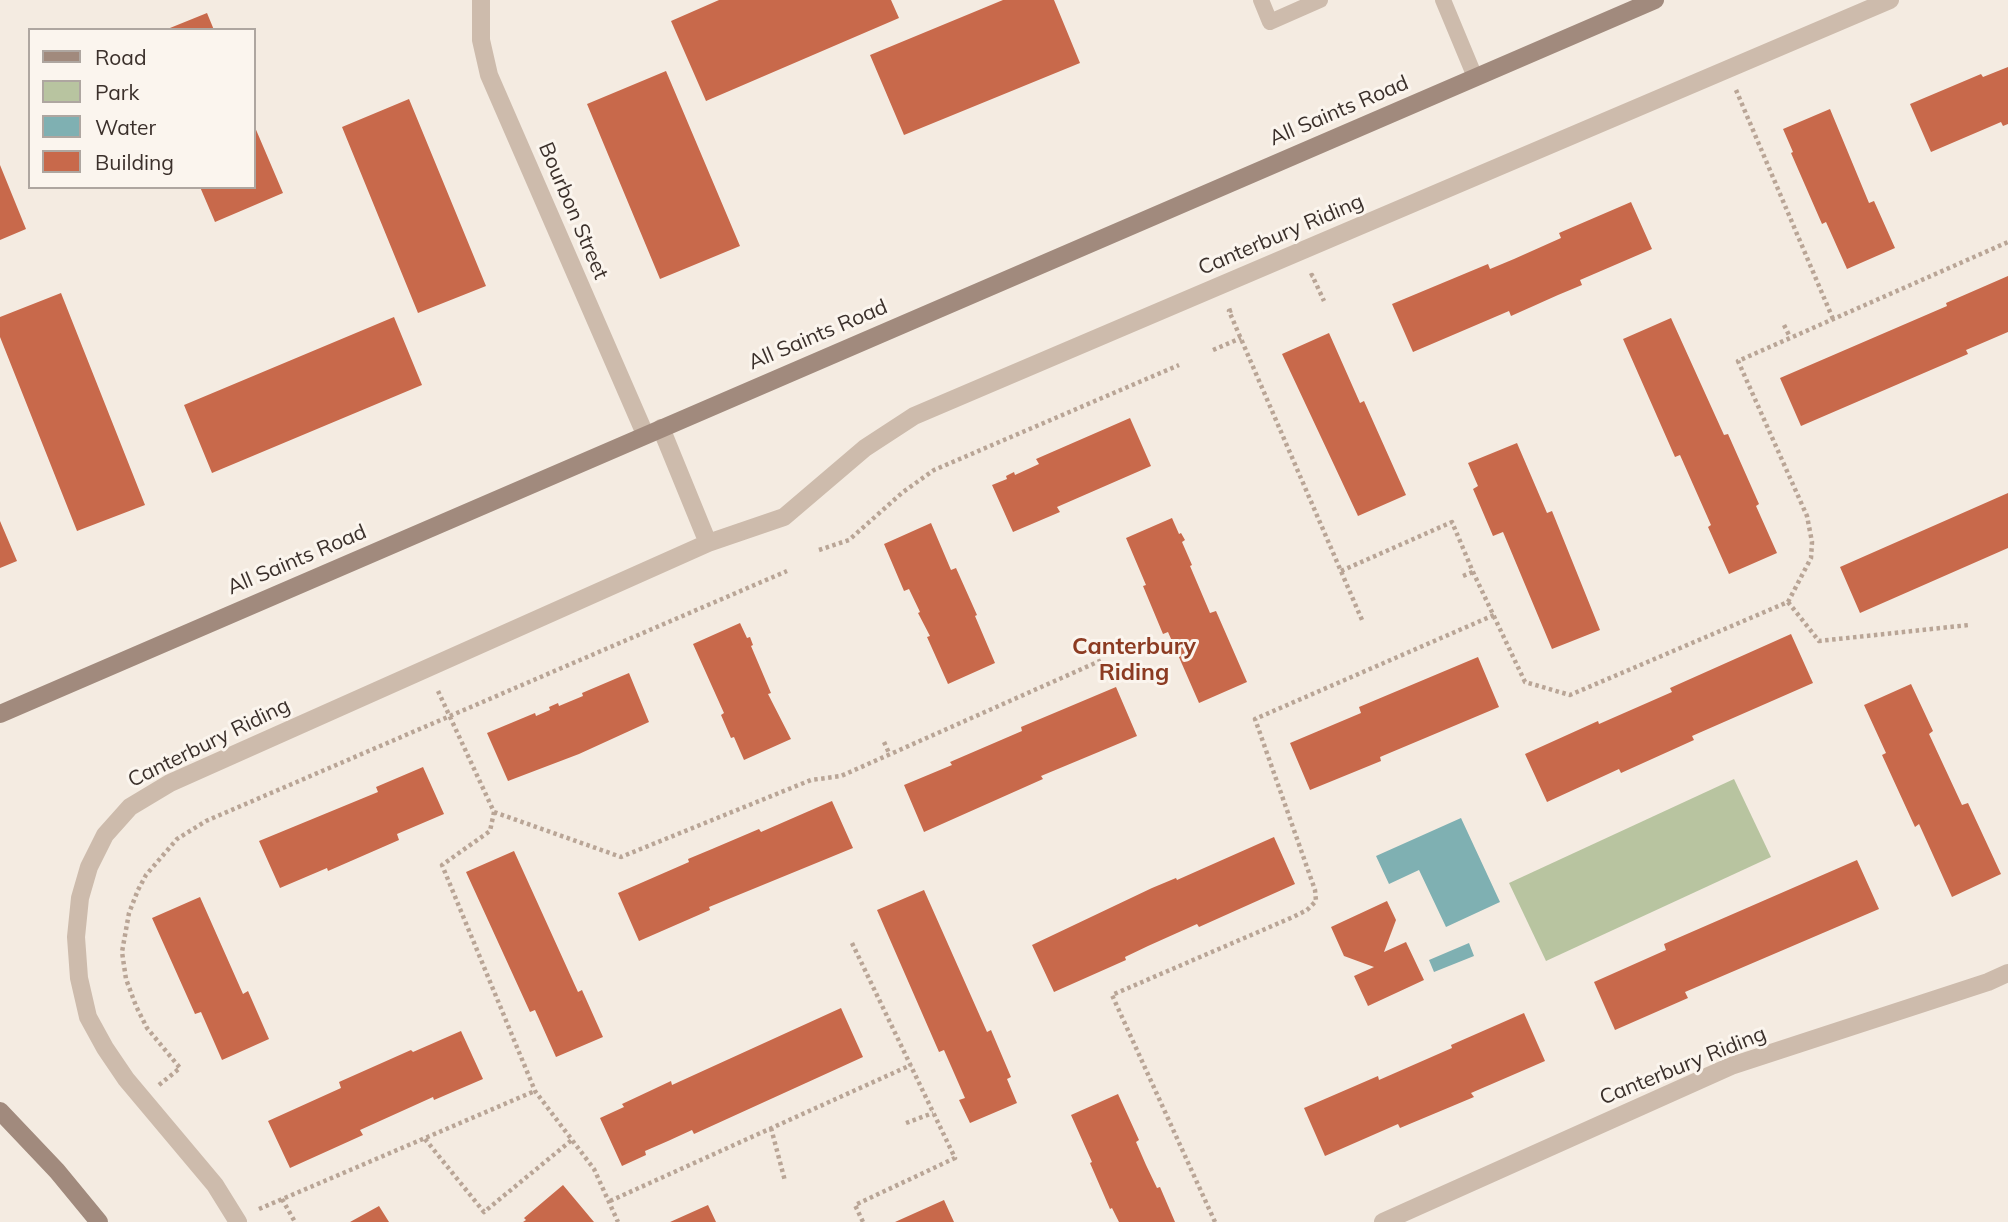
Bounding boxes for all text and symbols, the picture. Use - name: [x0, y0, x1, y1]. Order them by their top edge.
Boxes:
- legend: [28, 28, 256, 189]
- text: Road: [95, 44, 146, 70]
- street label: All Saints Road: [1266, 70, 1412, 152]
- text: Park: [95, 79, 139, 105]
- text: Water: [95, 114, 156, 140]
- street label: Bourbon Street: [533, 139, 613, 283]
- text: Building: [95, 149, 174, 175]
- street label: Canterbury Riding: [1195, 189, 1367, 281]
- street label: All Saints Road: [745, 294, 891, 376]
- street label: All Saints Road: [224, 519, 370, 601]
- district label: Canterbury Riding: [1072, 633, 1196, 687]
- street label: Canterbury Riding: [124, 693, 294, 793]
- street label: Canterbury Riding: [1596, 1021, 1770, 1111]

